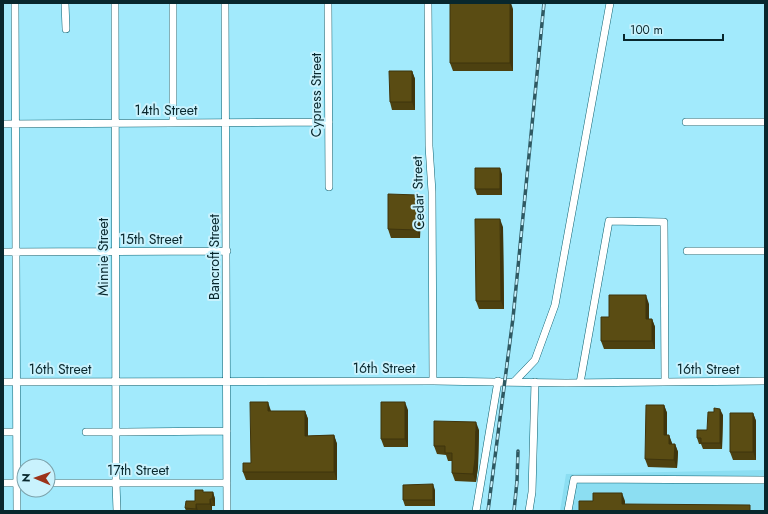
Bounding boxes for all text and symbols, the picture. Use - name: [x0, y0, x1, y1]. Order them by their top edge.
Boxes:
- scale bar: [624, 16, 723, 42]
- text: 100 m: [630, 21, 663, 39]
- street label: Cypress Street: [306, 52, 326, 137]
- street label: 14th Street: [135, 100, 198, 120]
- street label: Cedar Street: [407, 155, 429, 230]
- street label: Bancroft Street: [204, 213, 224, 300]
- street label: Minnie Street: [93, 217, 113, 296]
- street label: 15th Street: [120, 229, 183, 249]
- street label: 16th Street: [353, 358, 416, 378]
- street label: 16th Street: [29, 359, 92, 379]
- street label: 16th Street: [677, 359, 740, 379]
- north arrow: [16, 458, 56, 498]
- street label: 17th Street: [107, 460, 170, 480]
- text: N: [18, 473, 34, 482]

